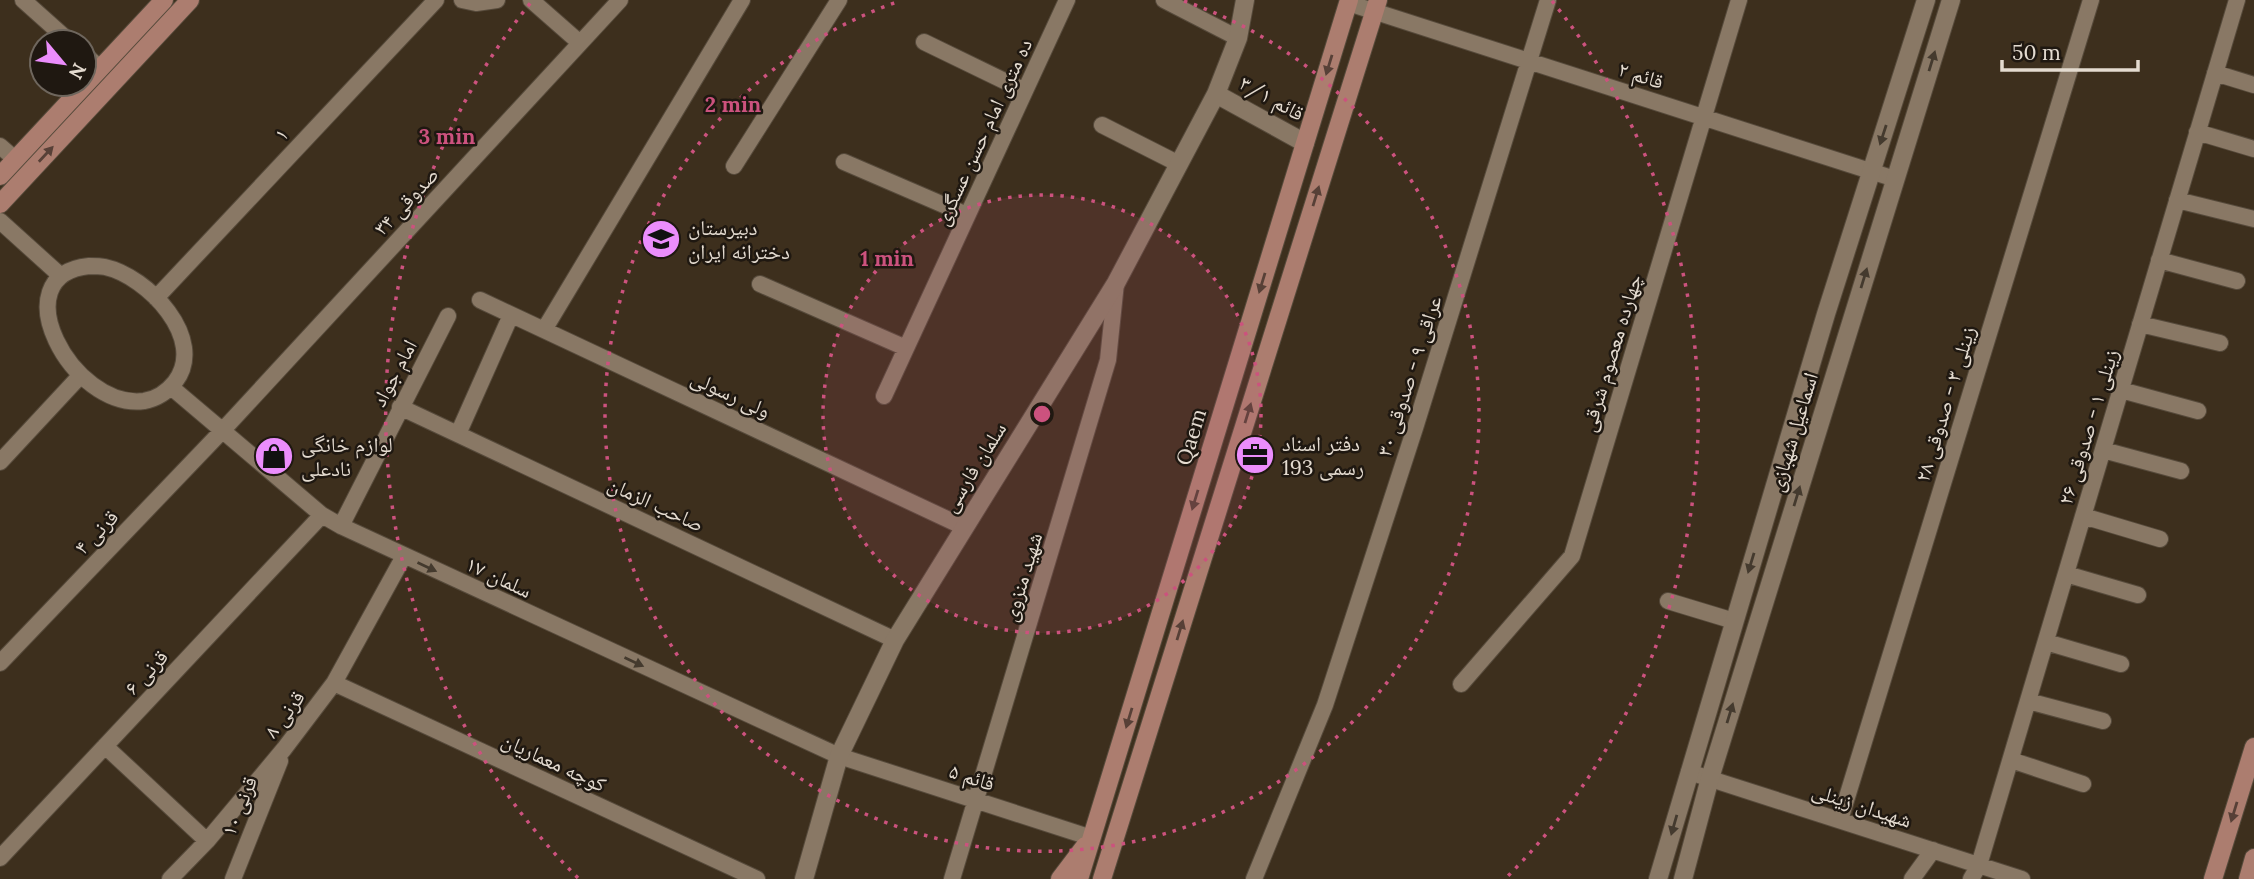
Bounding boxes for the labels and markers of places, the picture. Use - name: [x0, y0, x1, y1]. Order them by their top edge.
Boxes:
- place label: دبیرستان دخترانه ایران: [688, 214, 790, 265]
- school or university icon: دبیرستان دخترانه ایران: [640, 218, 682, 260]
- centre of rings: [1030, 402, 1054, 426]
- place label: دفتر اسناد رسمی 193: [1282, 430, 1364, 481]
- place label: لوازم خانگی نادعلی: [301, 431, 393, 482]
- office icon: دفتر اسناد رسمی 193: [1234, 434, 1276, 476]
- shop icon: لوازم خانگی نادعلی: [253, 435, 295, 477]

